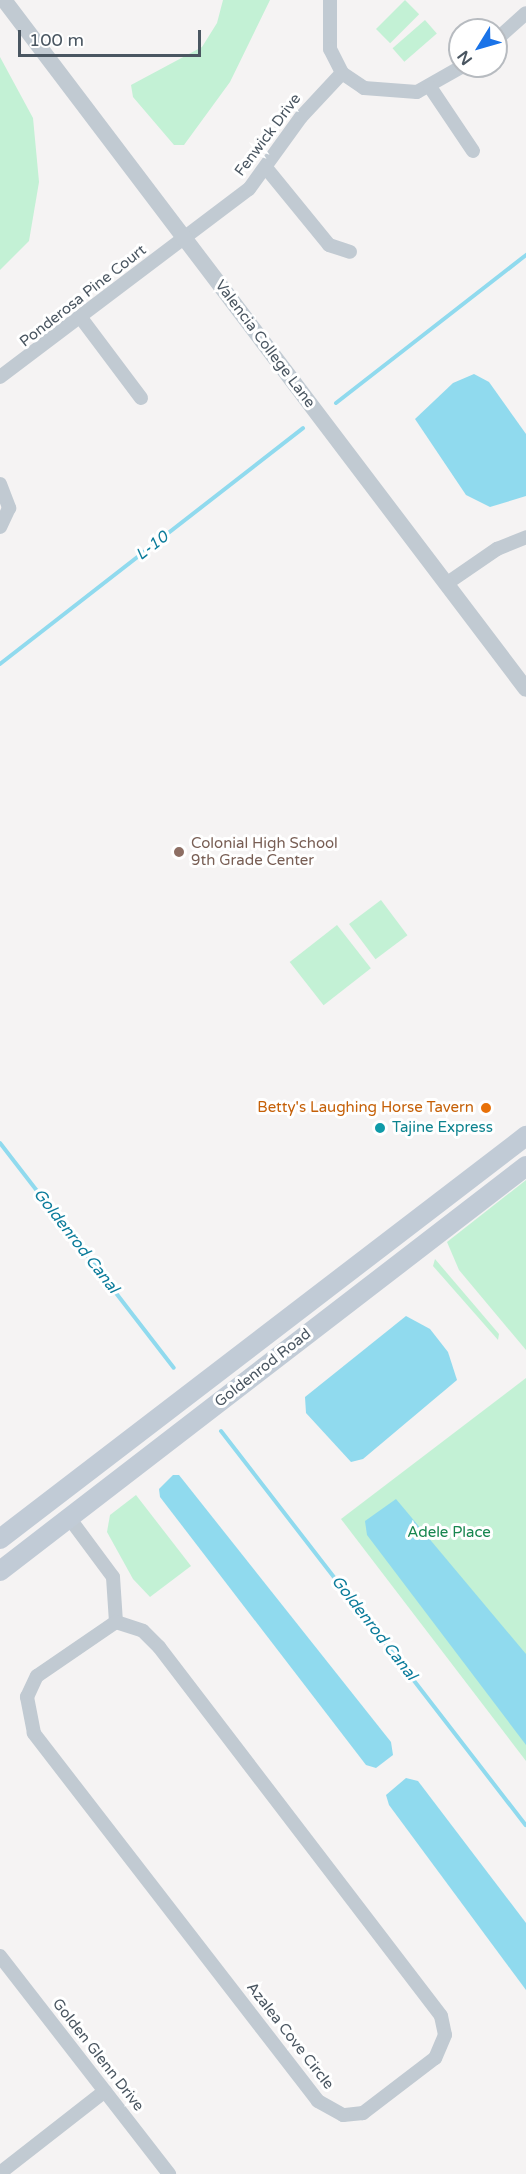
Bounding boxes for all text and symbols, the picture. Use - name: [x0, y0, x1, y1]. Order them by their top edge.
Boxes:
- scale bar: [21, 18, 204, 56]
- north arrow: [448, 18, 508, 78]
- text: 100 m: [29, 29, 84, 51]
- text: N: [453, 46, 477, 69]
- street label: Fenwick Drive: [231, 90, 305, 180]
- street label: Ponderosa Pine Court: [16, 241, 150, 351]
- street label: Valencia College Lane: [211, 277, 319, 411]
- water label: L-10: [132, 527, 172, 565]
- place label: Colonial High School 9th Grade Center: [191, 834, 338, 869]
- marker: Colonial High School 9th Grade Center: [172, 845, 186, 859]
- place label: Betty's Laughing Horse Tavern: [257, 1099, 474, 1117]
- marker: Betty's Laughing Horse Tavern: [479, 1101, 493, 1115]
- place label: Tajine Express: [392, 1119, 493, 1137]
- marker: Tajine Express: [373, 1121, 387, 1135]
- water label: Goldenrod Canal: [29, 1185, 123, 1297]
- street label: Goldenrod Road: [211, 1325, 315, 1411]
- park label: Adele Place: [407, 1524, 491, 1542]
- water label: Goldenrod Canal: [327, 1572, 421, 1684]
- street label: Azalea Cove Circle: [243, 1979, 337, 2093]
- street label: Golden Glenn Drive: [48, 1995, 148, 2115]

